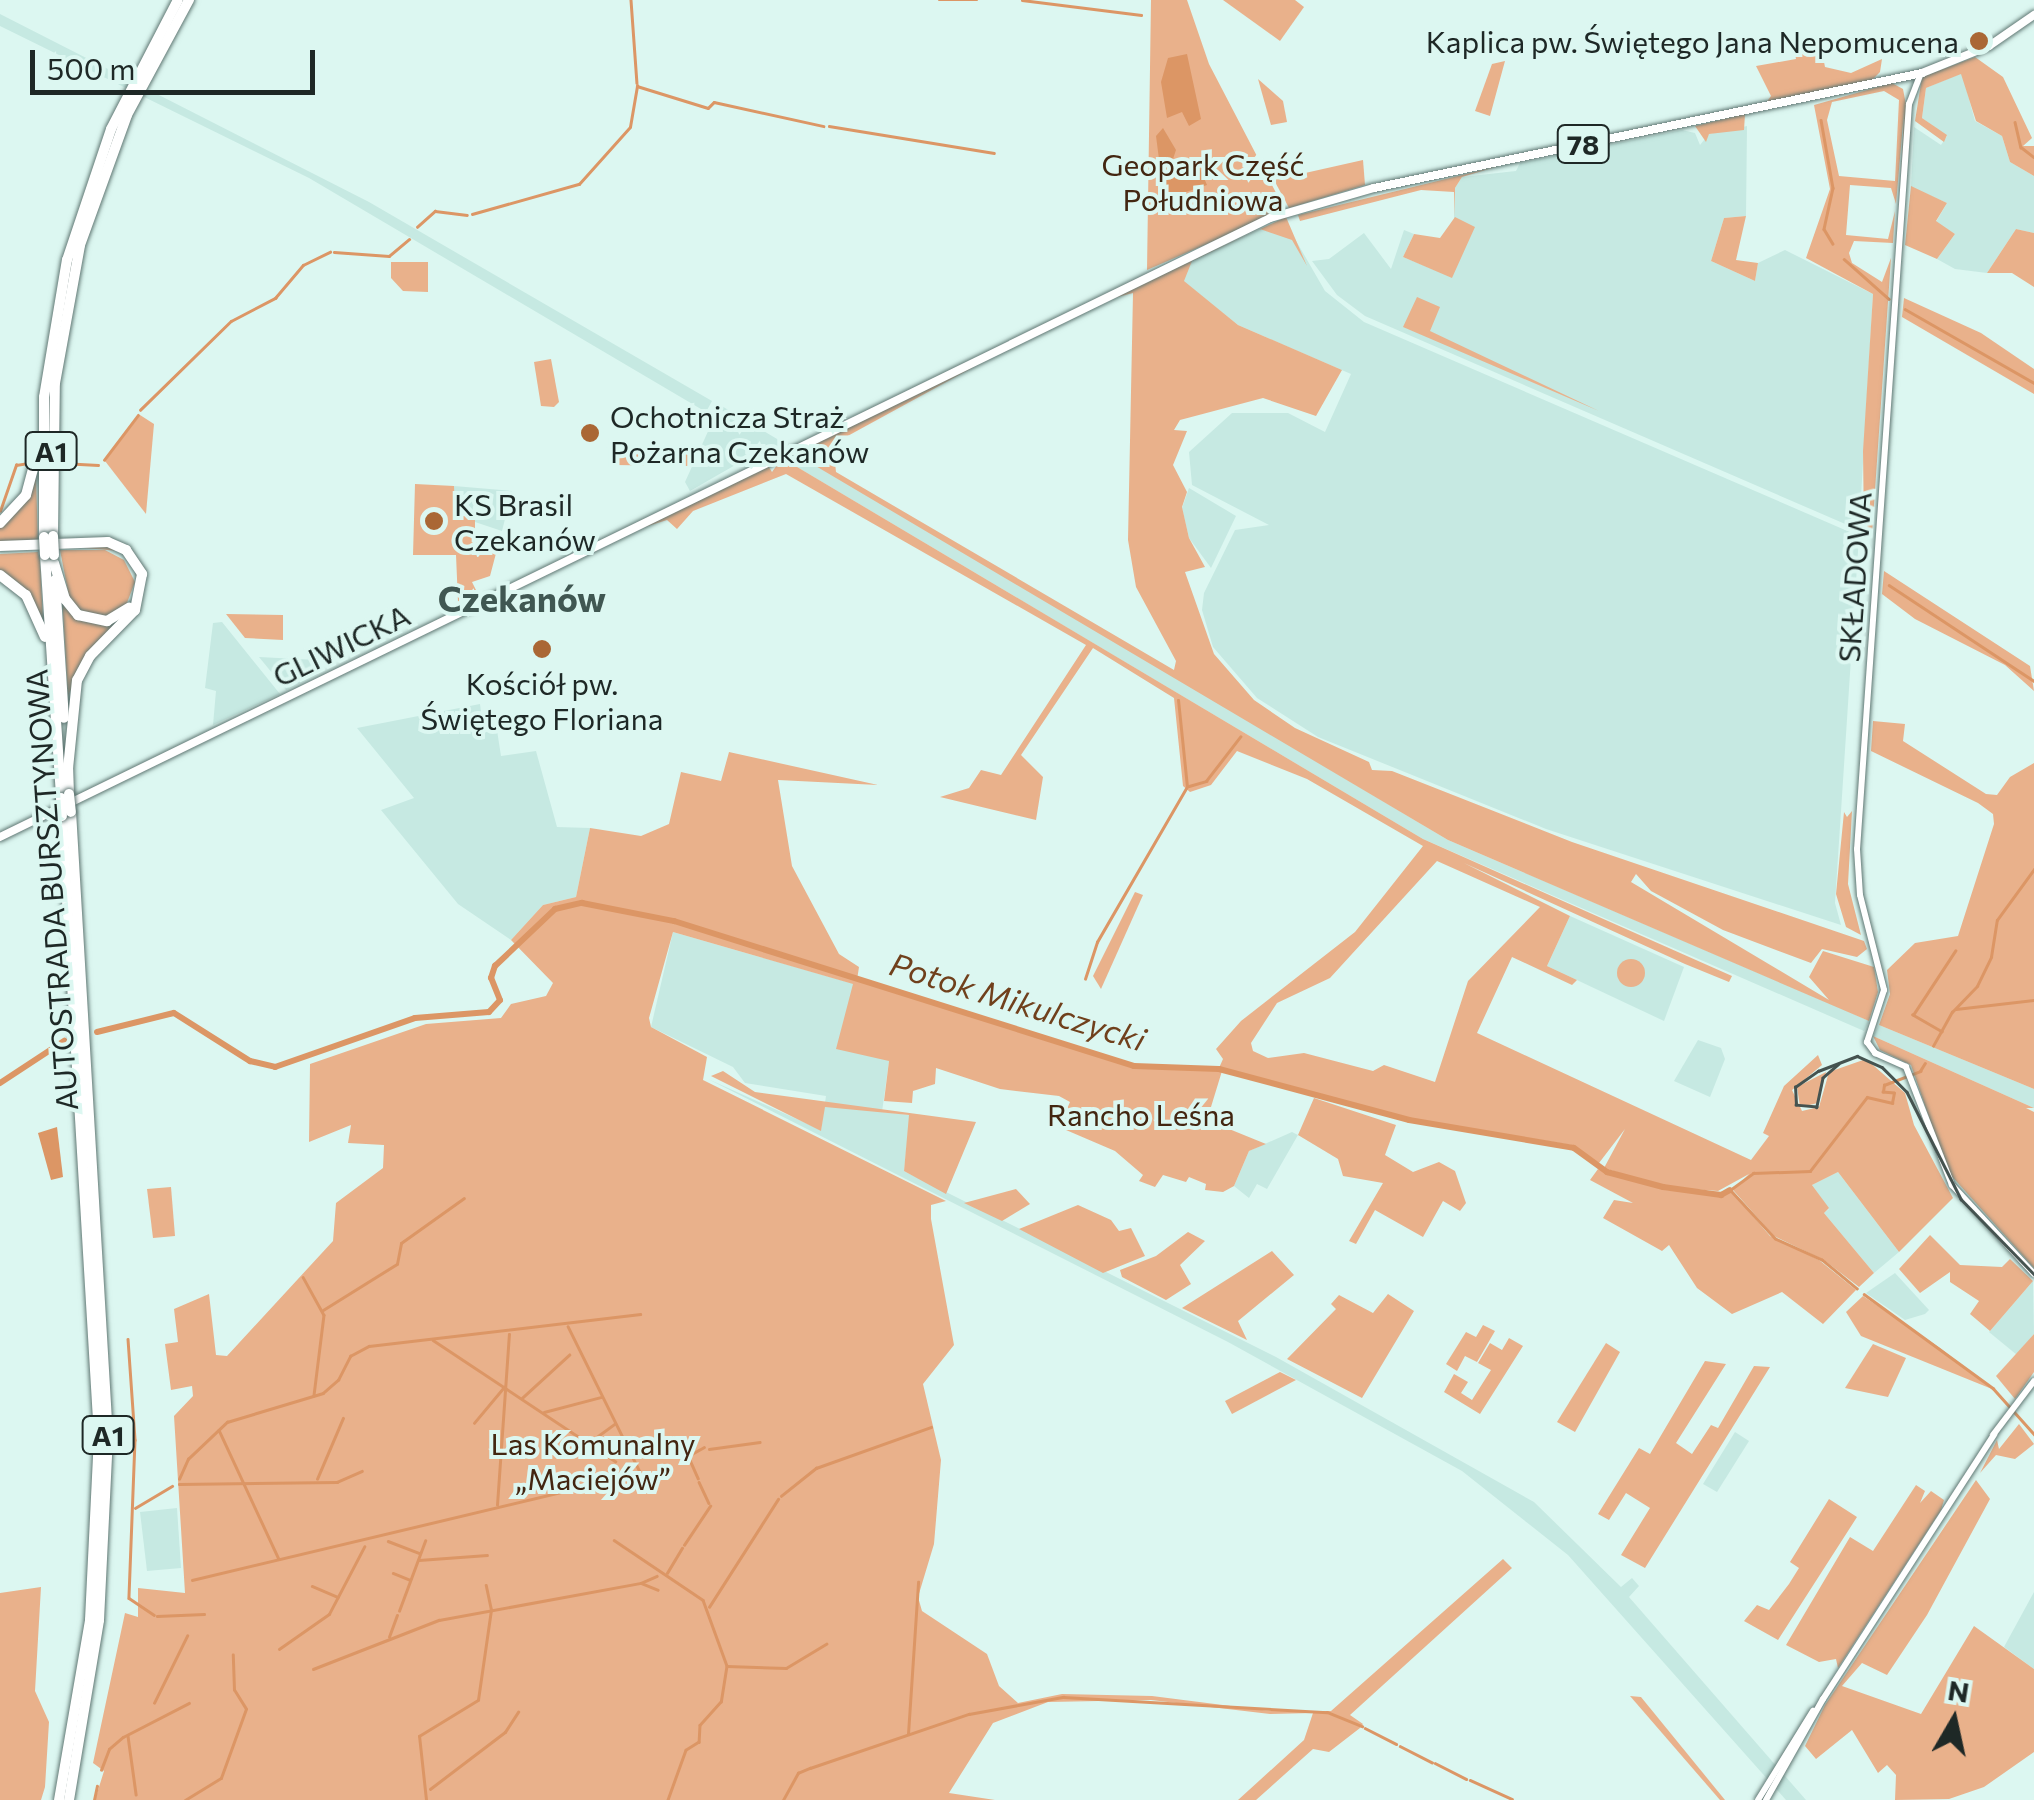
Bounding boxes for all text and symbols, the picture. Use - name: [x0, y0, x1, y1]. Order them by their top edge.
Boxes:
- place label: Kaplica pw. Świętego Jana Nepomucena: [1426, 23, 1959, 59]
- scale bar: [35, 30, 320, 92]
- marker: Kaplica pw. Świętego Jana Nepomucena: [1968, 30, 1990, 52]
- text: 500 m: [47, 49, 135, 86]
- road number: 78: [1556, 121, 1610, 167]
- park label: Geopark Część Południowa: [1102, 146, 1304, 216]
- place label: Ochotnicza Straż Pożarna Czekanów: [610, 398, 869, 468]
- marker: Ochotnicza Straż Pożarna Czekanów: [579, 422, 601, 444]
- road number: A1: [23, 428, 78, 474]
- place label: KS Brasil Czekanów: [454, 486, 596, 556]
- street label: SKŁADOWA: [1830, 490, 1878, 664]
- marker: KS Brasil Czekanów: [423, 510, 445, 532]
- district label: Czekanów: [438, 577, 606, 619]
- street label: GLIWICKA: [267, 596, 415, 694]
- marker: Kościół pw. Świętego Floriana: [531, 638, 553, 660]
- place label: Kościół pw. Świętego Floriana: [421, 665, 663, 736]
- street label: AUTOSTRADA BURSZTYNOWA: [18, 668, 84, 1112]
- water label: Potok Mikulczycki: [886, 944, 1150, 1058]
- park label: Rancho Leśna: [1047, 1096, 1235, 1132]
- road number: A1: [80, 1412, 136, 1458]
- park label: Las Komunalny „Maciejów”: [490, 1425, 696, 1496]
- north arrow: [1904, 1670, 2004, 1770]
- text: N: [1946, 1672, 1972, 1709]

